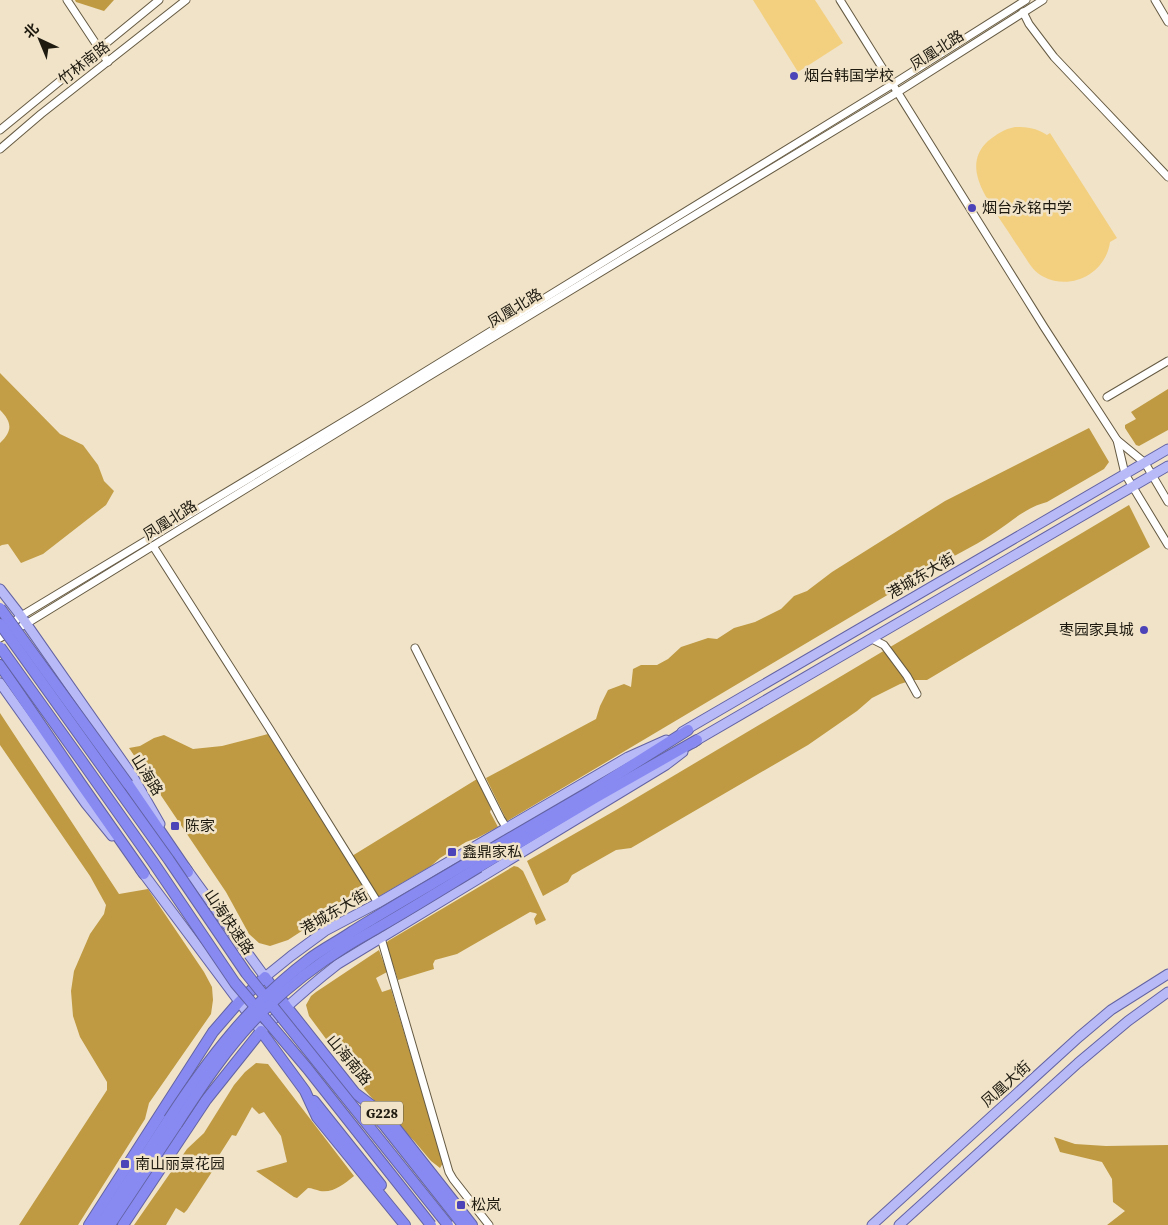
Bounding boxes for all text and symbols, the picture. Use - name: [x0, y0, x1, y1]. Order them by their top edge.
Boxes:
- north arrow: [15, 15, 65, 65]
- text: 北: [19, 19, 43, 43]
- street label: 凤凰北路: [906, 25, 968, 74]
- street label: 竹林南路: [54, 36, 114, 89]
- place label: 烟台韩国学校: [804, 65, 894, 86]
- marker: 烟台韩国学校: [788, 70, 800, 82]
- place label: 烟台永铭中学: [982, 197, 1072, 218]
- marker: 烟台永铭中学: [966, 202, 978, 214]
- street label: 凤凰北路: [484, 283, 546, 332]
- street label: 凤凰北路: [139, 495, 201, 544]
- street label: 港城东大街: [883, 548, 958, 603]
- place label: 枣园家具城: [1059, 619, 1134, 640]
- marker: 枣园家具城: [1138, 624, 1150, 636]
- street label: 山海路: [127, 750, 168, 799]
- place label: 陈家: [185, 815, 215, 836]
- marker: 陈家: [169, 820, 181, 832]
- place label: 鑫鼎家私: [462, 841, 522, 862]
- marker: 鑫鼎家私: [446, 846, 458, 858]
- street label: 港城东大街: [296, 884, 371, 939]
- street label: 山海快速路: [200, 885, 259, 959]
- street label: 山海南路: [322, 1030, 377, 1089]
- street label: 凤凰大街: [976, 1056, 1035, 1112]
- road number: G228: [361, 1102, 403, 1124]
- place label: 南山丽景花园: [135, 1153, 225, 1174]
- marker: 南山丽景花园: [119, 1158, 131, 1170]
- place label: 松岚: [471, 1194, 501, 1215]
- marker: 松岚: [455, 1199, 467, 1211]

